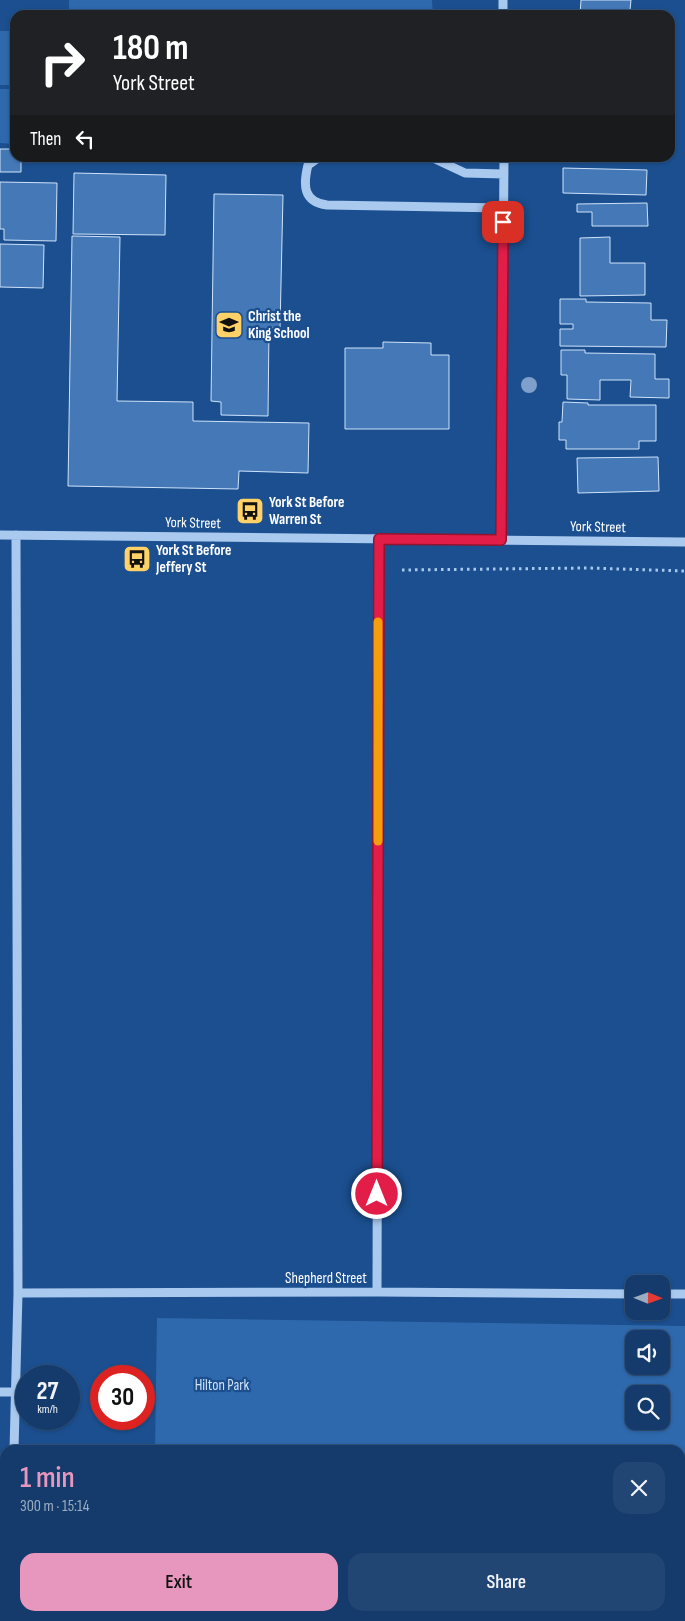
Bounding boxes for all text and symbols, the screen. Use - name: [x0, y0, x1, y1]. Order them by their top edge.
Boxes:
- text: 180 m: [113, 27, 189, 70]
- icon: right: [30, 30, 95, 95]
- text: York Street: [113, 70, 195, 97]
- icon: left: [71, 125, 99, 153]
- text: Then: [30, 128, 61, 151]
- pin: [482, 201, 524, 243]
- icon: arrive: [489, 208, 517, 236]
- place label: Christ the King School: [248, 307, 310, 343]
- school or university icon: Christ the King School: [214, 310, 244, 340]
- place label: York St Before Warren St: [269, 493, 344, 529]
- bus stop icon: York St Before Warren St: [235, 496, 265, 526]
- street label: York Street: [165, 513, 221, 533]
- street label: York Street: [570, 517, 626, 537]
- place label: York St Before Jeffery St: [155, 541, 231, 577]
- bus stop icon: York St Before Jeffery St: [122, 544, 152, 574]
- position arrow: [350, 1167, 402, 1219]
- street label: Shepherd Street: [285, 1269, 367, 1288]
- north arrow: [625, 1275, 670, 1320]
- map controls: [625, 1275, 670, 1430]
- button: sound: [625, 1330, 670, 1375]
- speed limit sign: 30: [90, 1365, 155, 1430]
- text: 27: [37, 1376, 58, 1407]
- park label: Hilton Park: [195, 1376, 250, 1395]
- button: search: [625, 1385, 670, 1430]
- text: km/h: [37, 1402, 58, 1417]
- text: 1 min: [20, 1460, 75, 1496]
- button: close: [613, 1462, 665, 1514]
- text: 300 m · 15:14: [20, 1497, 89, 1516]
- button: Exit: [20, 1553, 338, 1611]
- button: Share: [348, 1553, 665, 1611]

